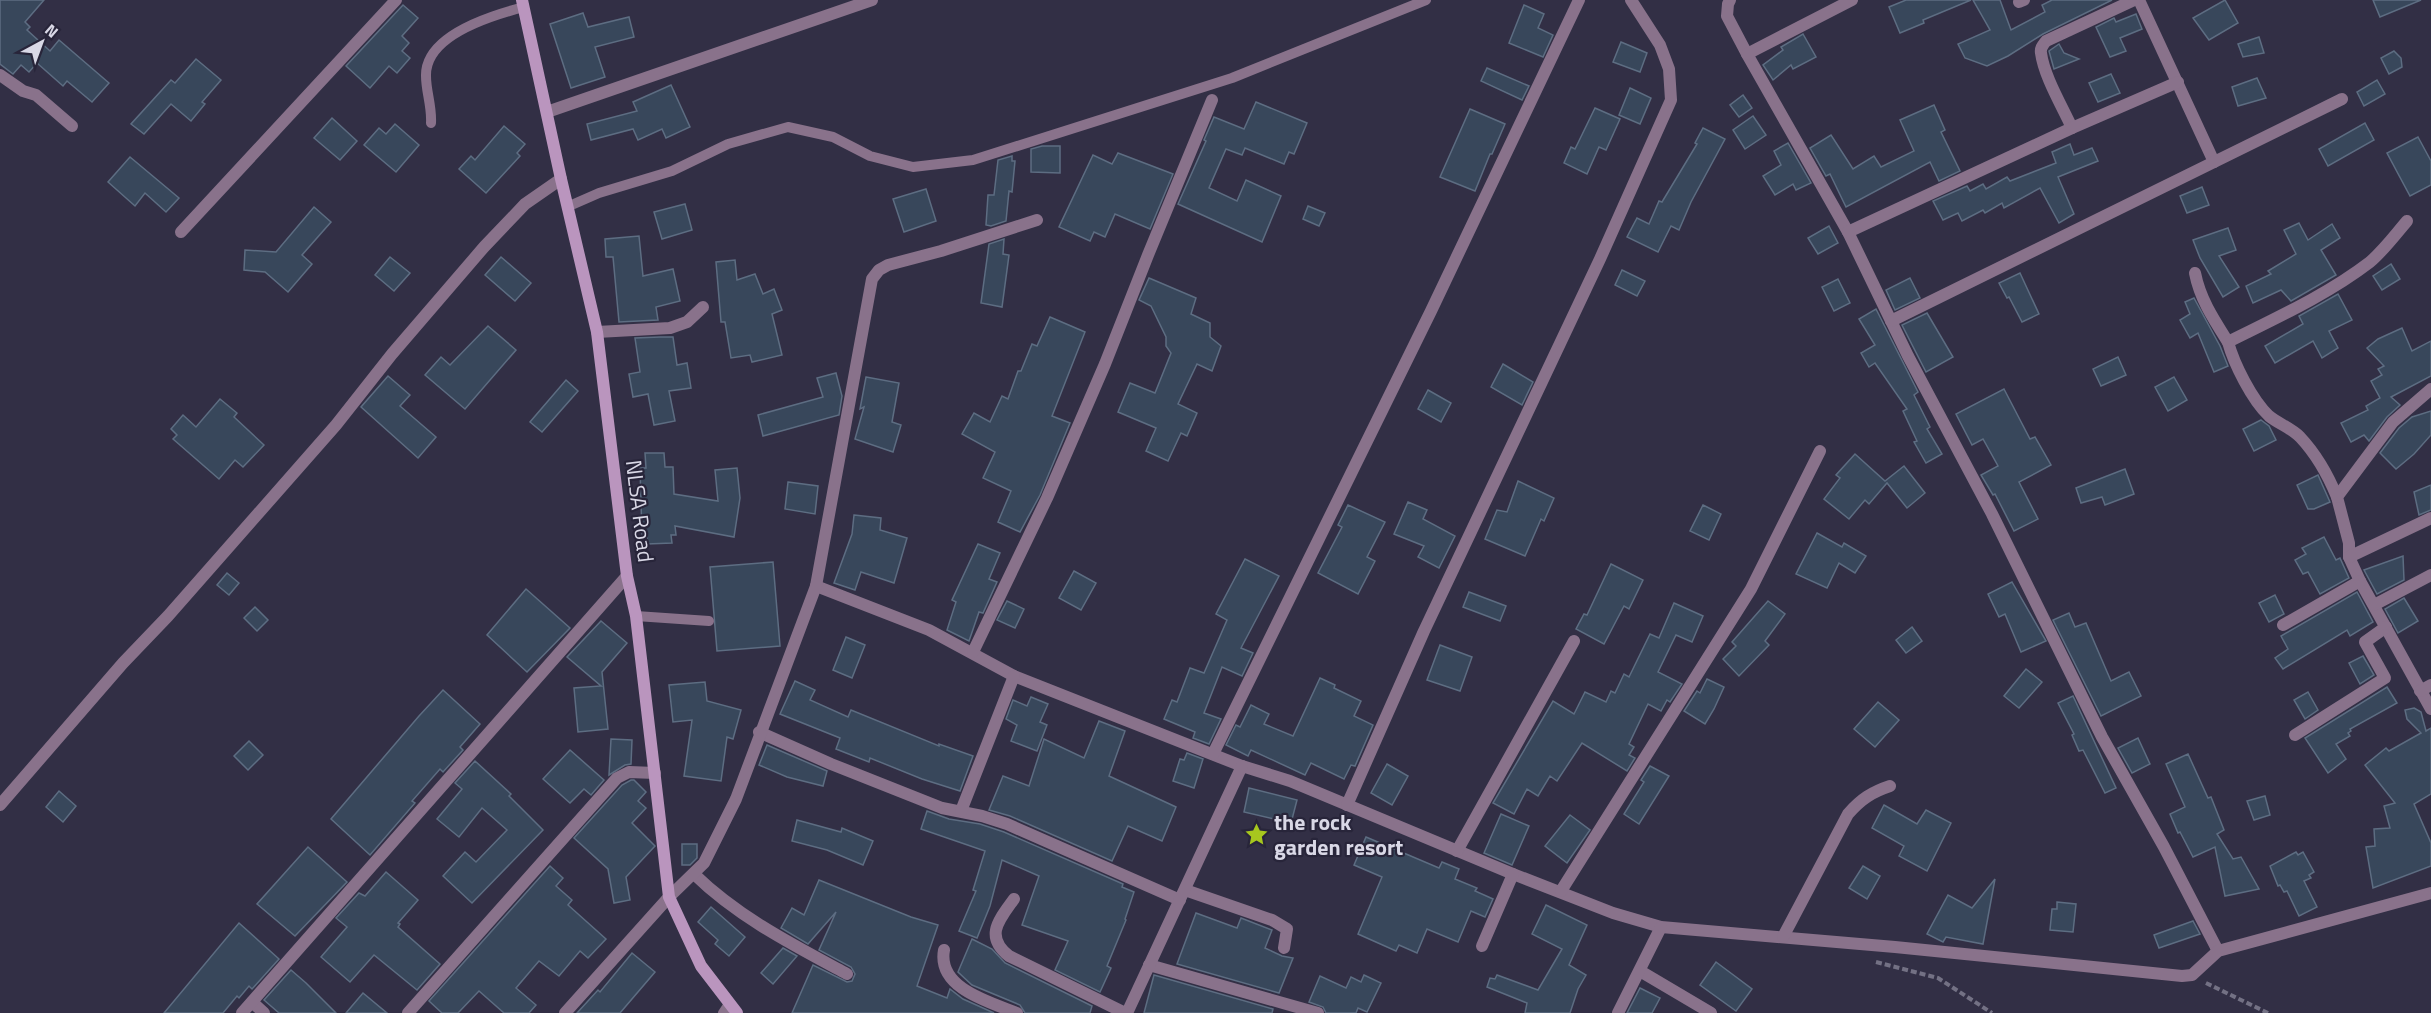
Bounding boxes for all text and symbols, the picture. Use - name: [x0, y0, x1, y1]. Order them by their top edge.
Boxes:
- north arrow: [12, 12, 72, 72]
- text: N: [40, 18, 64, 43]
- street label: NLSA Road: [617, 458, 663, 564]
- place label: the rock garden resort: [1274, 805, 1403, 864]
- place icon: the rock garden resort: [1243, 822, 1269, 848]

